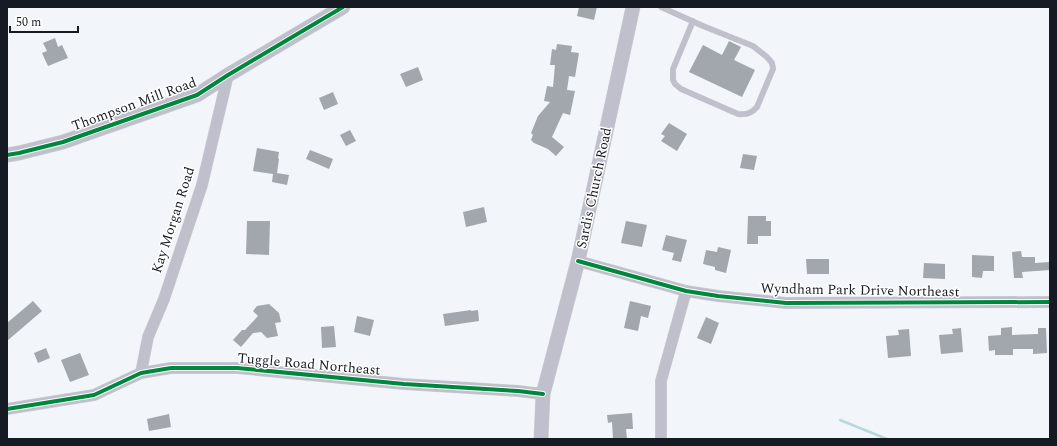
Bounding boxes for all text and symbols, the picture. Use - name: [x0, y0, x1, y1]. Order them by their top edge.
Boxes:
- scale bar: [10, 8, 78, 34]
- text: 50 m: [16, 13, 41, 32]
- street label: Thompson Mill Road: [69, 72, 200, 136]
- street label: Sardis Church Road: [571, 125, 617, 251]
- street label: Kay Morgan Road: [146, 164, 200, 276]
- street label: Wyndham Park Drive Northeast: [760, 278, 960, 302]
- street label: Tuggle Road Northeast: [237, 347, 381, 381]

